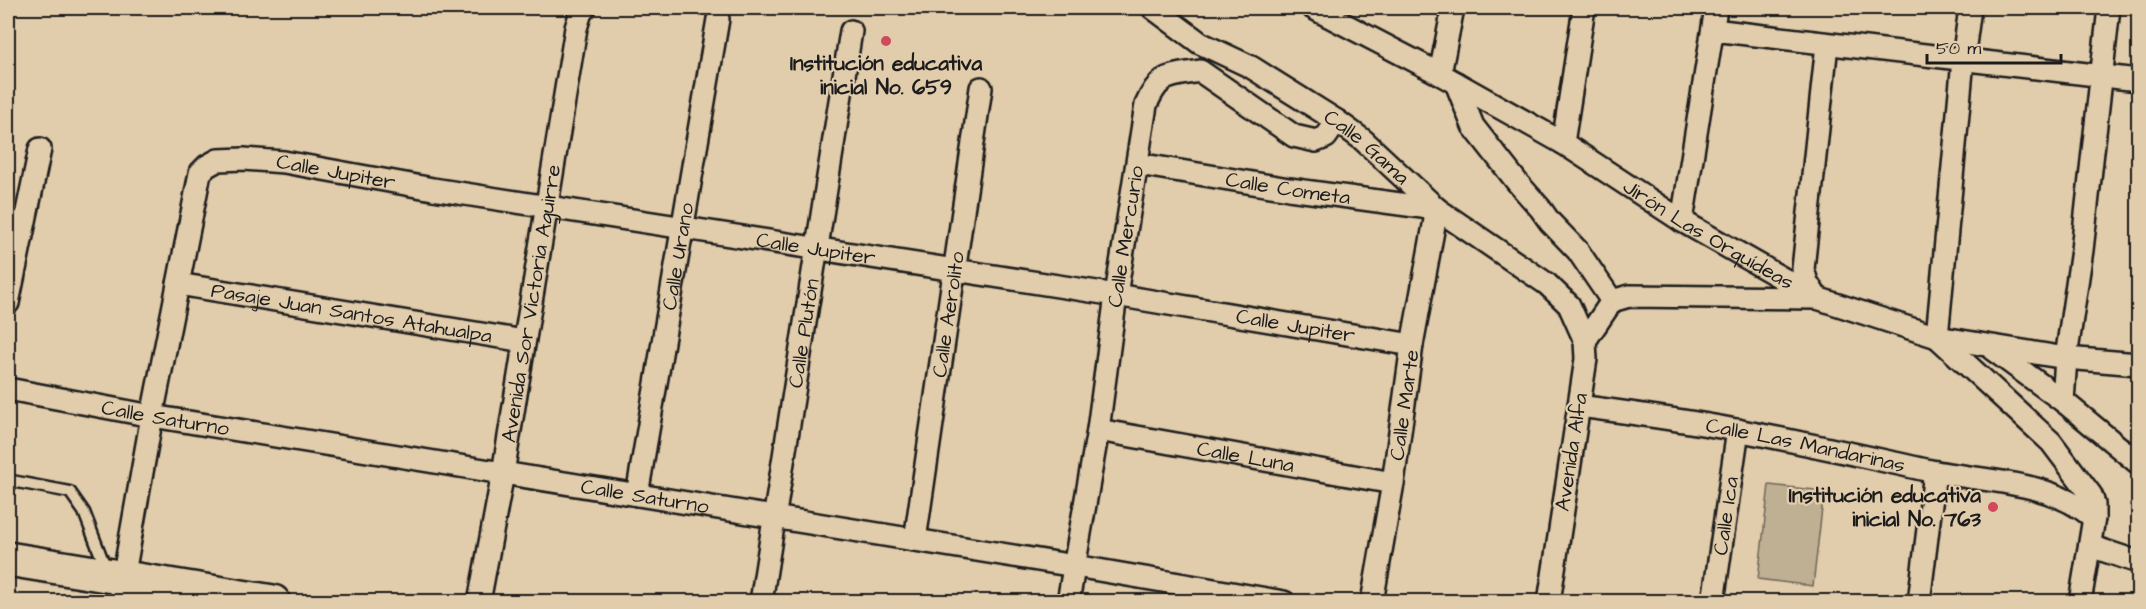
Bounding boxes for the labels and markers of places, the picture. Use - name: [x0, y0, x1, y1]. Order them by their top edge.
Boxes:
- marker: Institución educativa inicial No. 659: [879, 34, 893, 48]
- place label: Institución educativa inicial No. 659: [790, 49, 982, 102]
- place label: Institución educativa inicial No. 763: [1789, 481, 1981, 534]
- marker: Institución educativa inicial No. 763: [1986, 500, 2000, 514]

